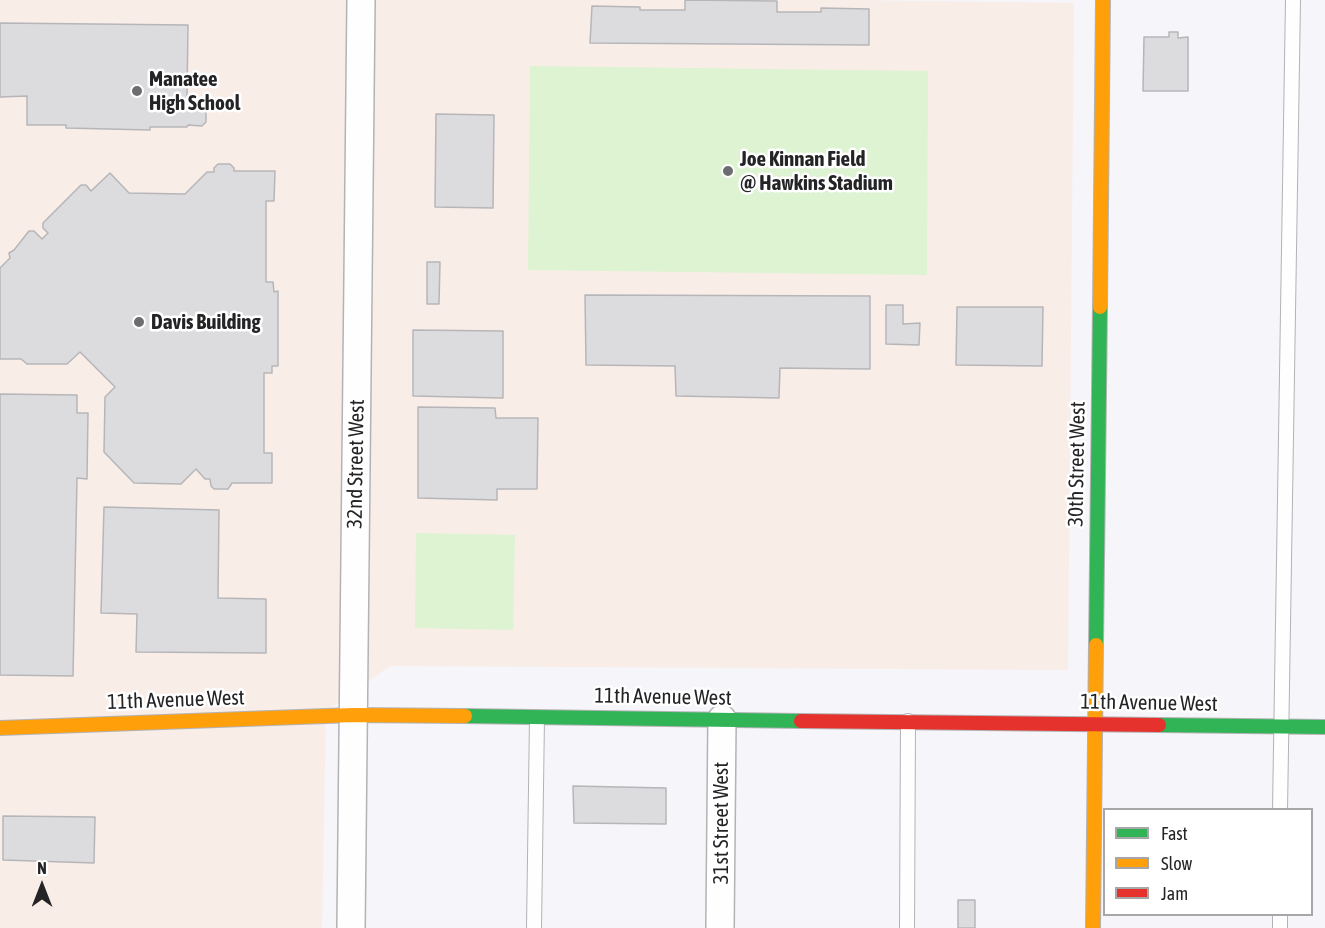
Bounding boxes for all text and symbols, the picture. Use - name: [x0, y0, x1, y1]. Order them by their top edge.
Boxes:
- place label: Manatee High School: [149, 66, 240, 116]
- marker: Manatee High School: [130, 84, 144, 98]
- place label: Joe Kinnan Field @ Hawkins Stadium: [740, 146, 893, 196]
- marker: Joe Kinnan Field @ Hawkins Stadium: [721, 164, 735, 178]
- place label: Davis Building: [151, 309, 261, 335]
- marker: Davis Building: [132, 315, 146, 329]
- street label: 32nd Street West: [342, 399, 370, 529]
- street label: 30th Street West: [1063, 401, 1091, 527]
- street label: 11th Avenue West: [594, 683, 732, 711]
- street label: 11th Avenue West: [107, 685, 245, 715]
- street label: 11th Avenue West: [1080, 689, 1218, 717]
- street label: 31st Street West: [708, 762, 734, 884]
- legend: [1103, 808, 1313, 916]
- text: Fast: [1161, 823, 1188, 844]
- text: Slow: [1161, 853, 1192, 874]
- north arrow: [12, 856, 72, 916]
- text: N: [37, 859, 47, 877]
- text: Jam: [1161, 883, 1188, 904]

